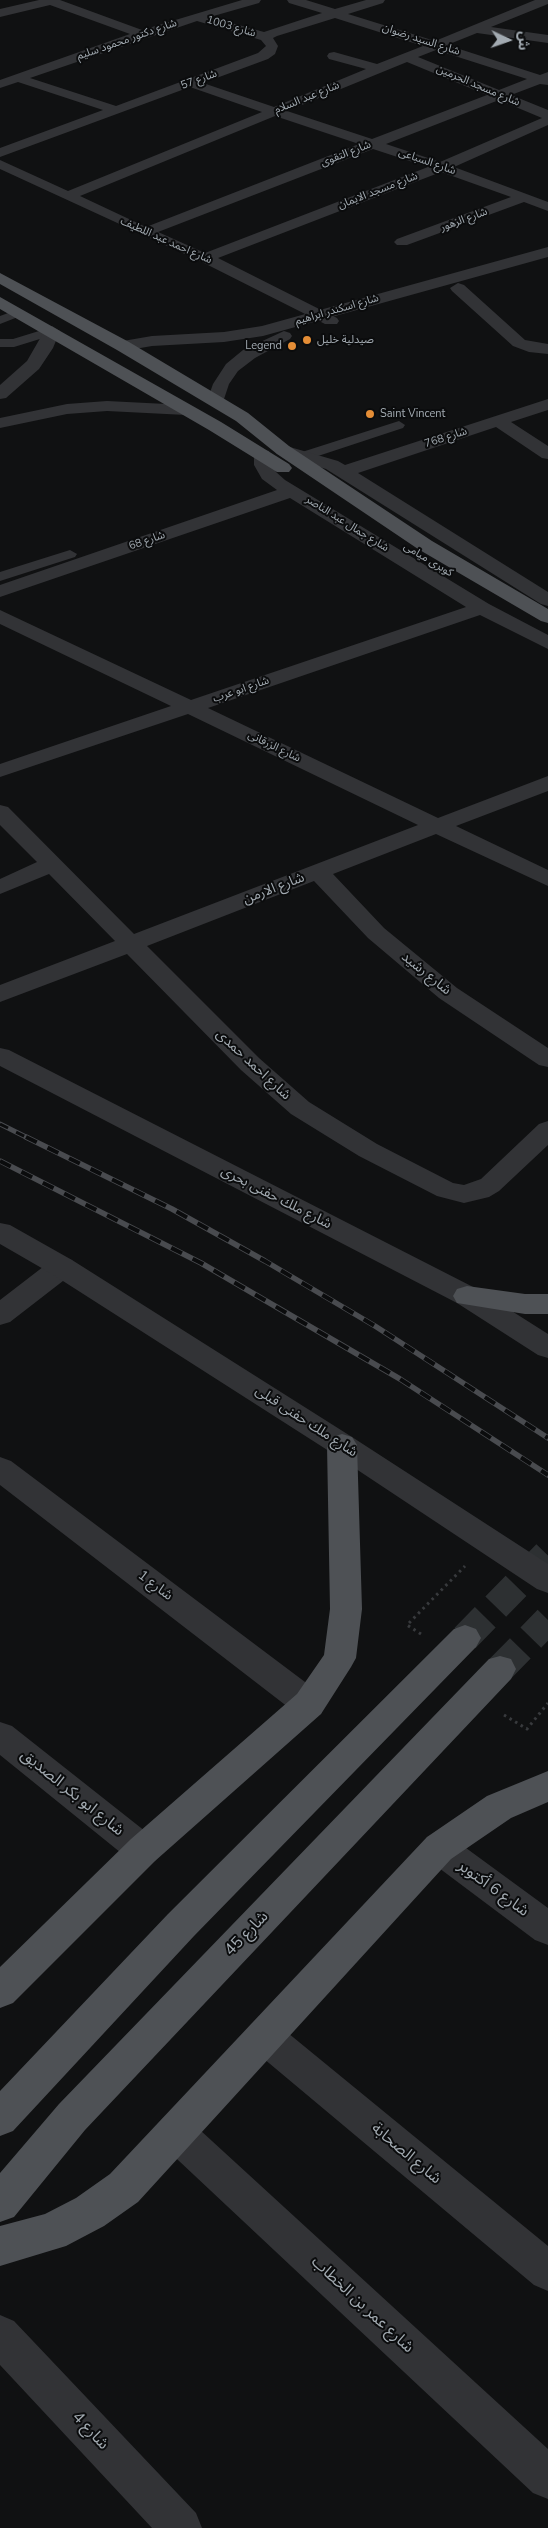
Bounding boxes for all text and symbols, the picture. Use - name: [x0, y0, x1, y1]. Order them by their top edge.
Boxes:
- street label: شارع 1003: [205, 14, 257, 40]
- north arrow: [483, 15, 533, 65]
- street label: شارع دكتور محمود سليم: [75, 17, 179, 63]
- street label: شارع السيد رضوان: [381, 21, 461, 59]
- text: ش: [513, 31, 533, 51]
- street label: شارع مسجد الحرمين: [434, 62, 522, 110]
- street label: شارع 57: [179, 67, 219, 93]
- street label: شارع عبد السلام: [273, 79, 341, 117]
- street label: شارع التقوى: [319, 138, 373, 170]
- street label: شارع السباعى: [397, 146, 457, 178]
- street label: شارع مسجد الايمان: [336, 170, 420, 212]
- street label: شارع الزهور: [439, 205, 489, 235]
- street label: شارع احمد عبد اللطيف: [118, 215, 214, 267]
- street label: شارع اسكندر ابراهيم: [294, 292, 380, 328]
- place label: صيدلية خليل: [317, 333, 374, 347]
- marker: صيدلية خليل: [301, 334, 313, 346]
- place label: Legend: [245, 339, 282, 353]
- marker: Legend: [286, 340, 298, 352]
- place label: Saint Vincent: [380, 407, 445, 421]
- marker: Saint Vincent: [364, 408, 376, 420]
- street label: شارع 768: [423, 425, 469, 451]
- street label: شارع جمال عبد الناصر: [303, 493, 391, 555]
- street label: شارع 68: [127, 529, 167, 553]
- street label: كوبرى ميامى: [401, 540, 455, 580]
- street label: شارع ابو عرب: [211, 674, 271, 706]
- street label: شارع الزرقانى: [246, 729, 302, 765]
- street label: شارع الارمن: [241, 870, 307, 908]
- street label: شارع رشيد: [398, 949, 454, 999]
- street label: شارع احمد حمدى: [212, 1026, 294, 1104]
- street label: شارع ملك حفنى بحرى: [218, 1163, 334, 1233]
- street label: شارع ملك حفنى قبلى: [252, 1383, 360, 1461]
- street label: شارع 1: [134, 1567, 176, 1605]
- street label: شارع ابو بكر الصديق: [16, 1745, 128, 1841]
- street label: شارع 6 أكتوبر: [454, 1857, 532, 1921]
- street label: شارع 45: [221, 1908, 273, 1960]
- street label: شارع الصحابة: [367, 2119, 445, 2189]
- street label: شارع عمر بن الخطاب: [307, 2253, 417, 2357]
- street label: شارع 4: [68, 2408, 112, 2454]

